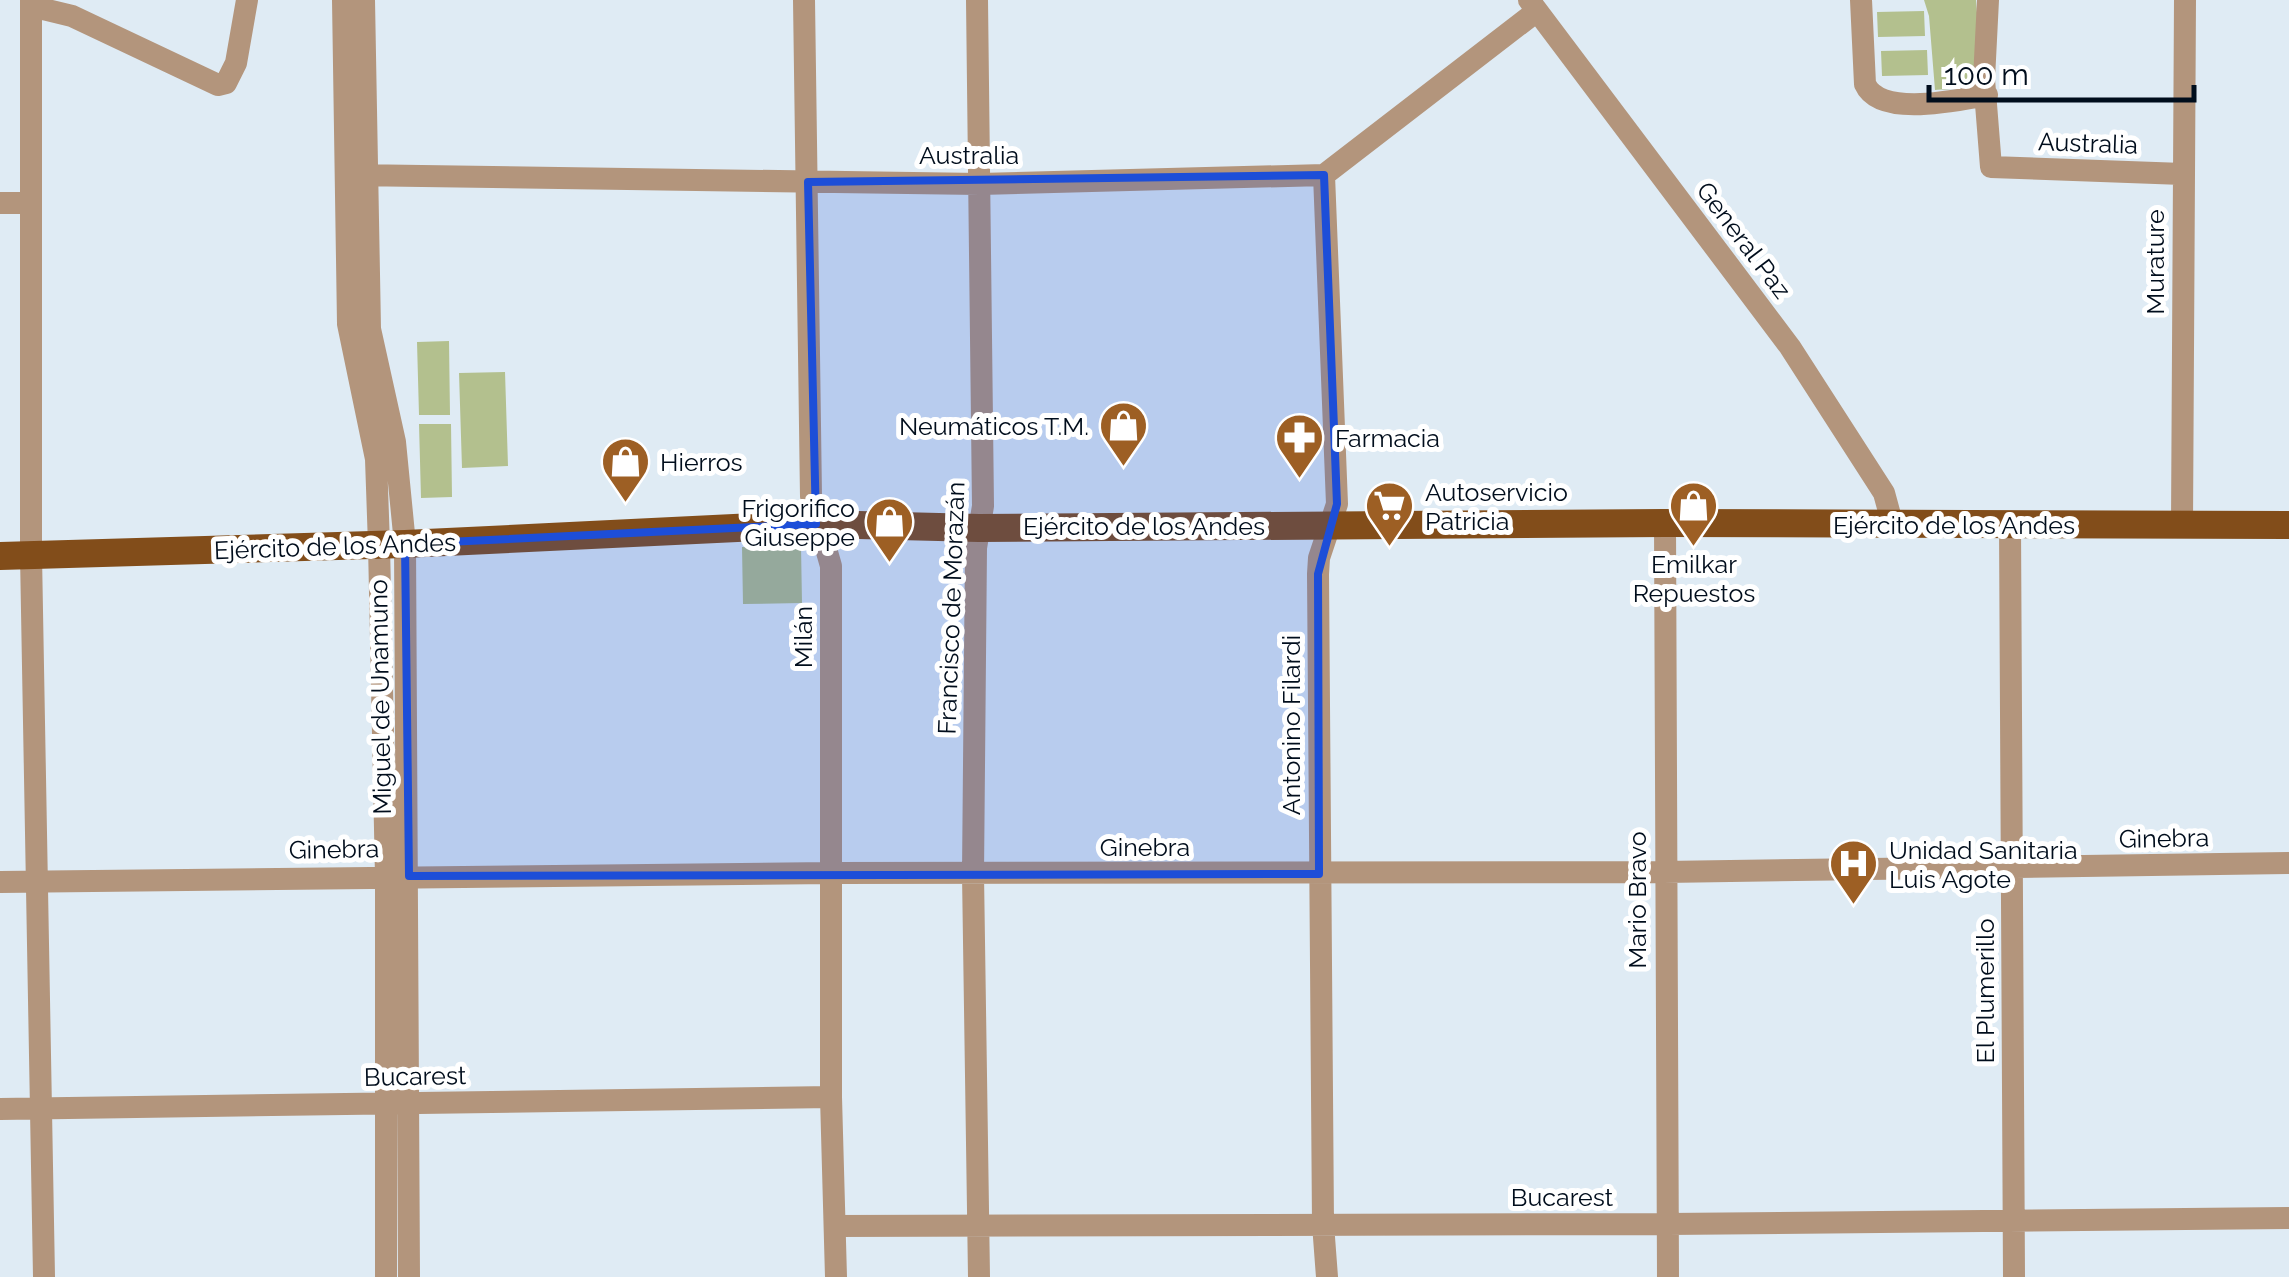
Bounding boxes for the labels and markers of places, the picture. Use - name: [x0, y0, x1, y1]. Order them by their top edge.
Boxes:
- shop icon: Neumáticos T.M.: [1098, 400, 1150, 468]
- place label: Neumáticos T.M.: [899, 411, 1089, 441]
- pharmacy icon: Farmacia: [1274, 412, 1326, 480]
- place label: Farmacia: [1335, 423, 1440, 453]
- shop icon: Hierros: [599, 436, 651, 504]
- place label: Hierros: [660, 447, 743, 477]
- place label: Autoservicio Patricia: [1425, 477, 1568, 536]
- supermarket icon: Autoservicio Patricia: [1364, 480, 1416, 548]
- shop icon: Emilkar Repuestos: [1668, 480, 1720, 548]
- place label: Frigorifico Giuseppe: [741, 493, 855, 552]
- shop icon: Frigorifico Giuseppe: [864, 496, 916, 564]
- place label: Emilkar Repuestos: [1633, 549, 1755, 608]
- place label: Unidad Sanitaria Luis Agote: [1889, 835, 2078, 894]
- hospital icon: Unidad Sanitaria Luis Agote: [1828, 838, 1880, 906]

